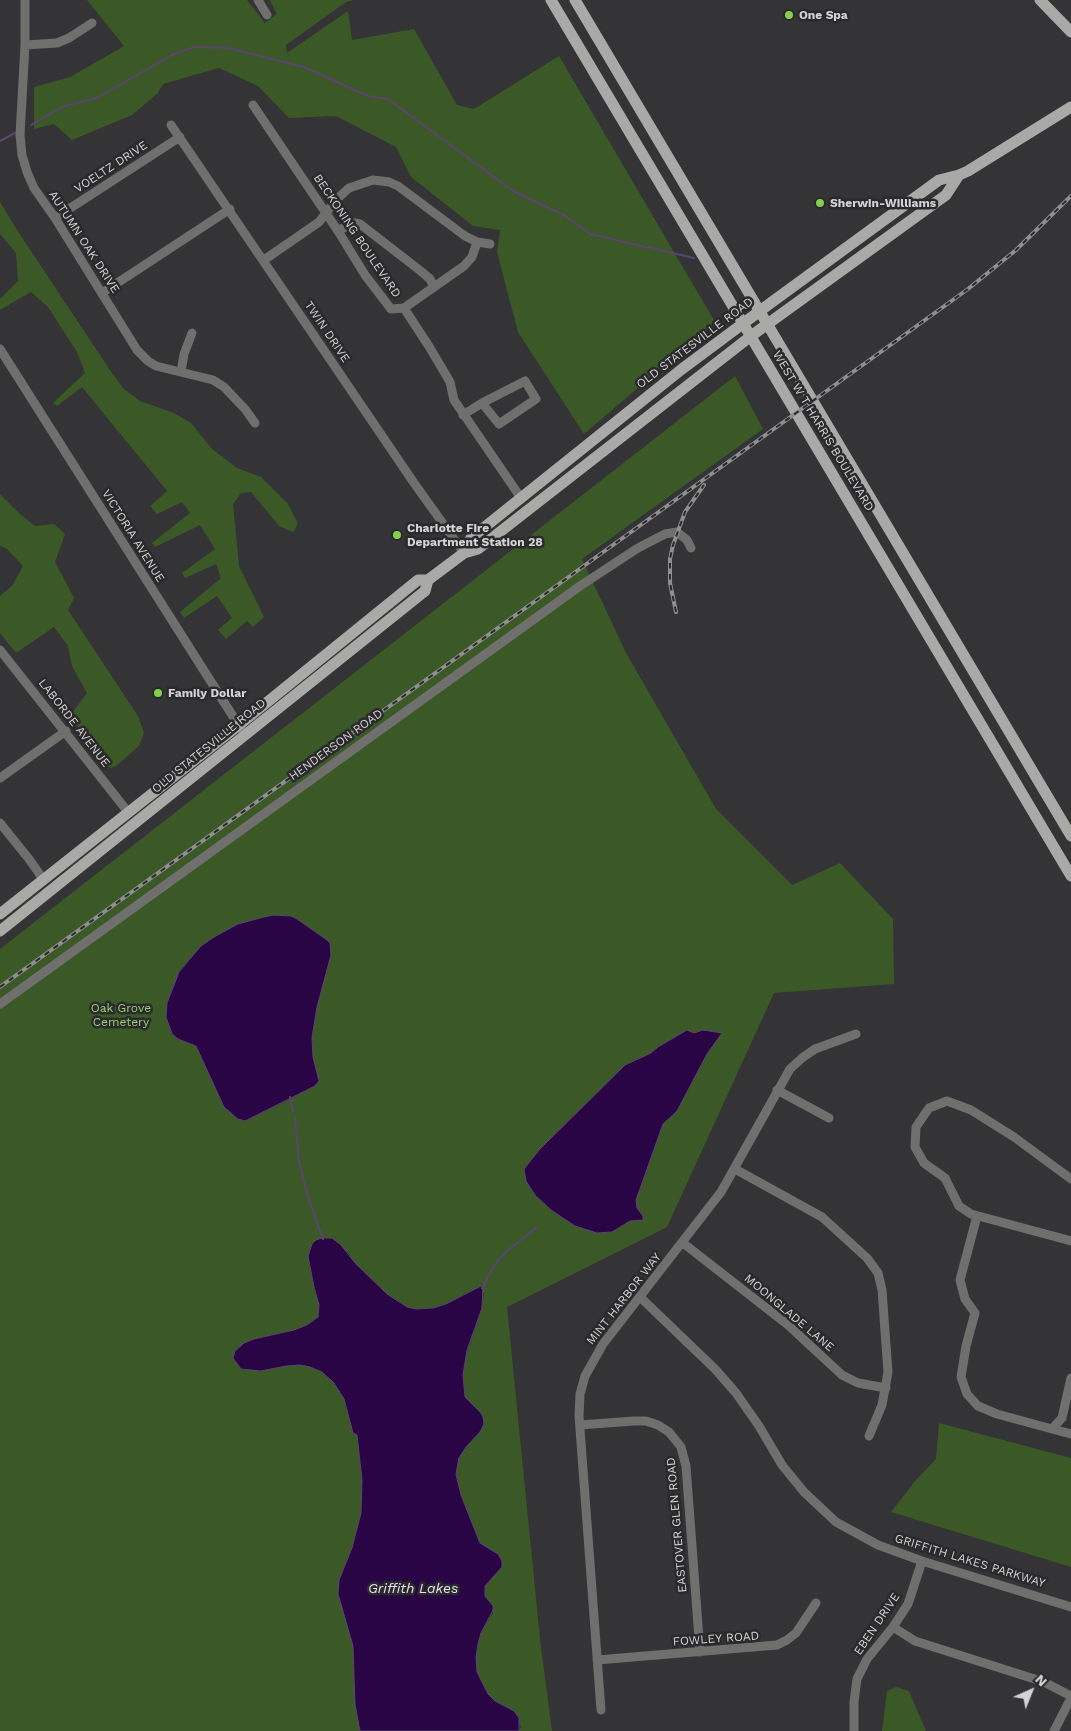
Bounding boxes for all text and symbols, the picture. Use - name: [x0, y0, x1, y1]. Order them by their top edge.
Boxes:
- place label: One Spa: [799, 8, 848, 22]
- marker: One Spa: [783, 9, 795, 21]
- street label: VOELTZ DRIVE: [72, 138, 150, 196]
- street label: BECKONING BOULEVARD: [310, 172, 404, 300]
- street label: AUTUMN OAK DRIVE: [45, 188, 123, 296]
- place label: Sherwin-Williams: [830, 196, 936, 210]
- marker: Sherwin-Williams: [814, 197, 826, 209]
- street label: OLD STATESVILLE ROAD: [634, 294, 756, 392]
- street label: TWIN DRIVE: [301, 299, 353, 365]
- street label: WEST W T HARRIS BOULEVARD: [769, 348, 877, 514]
- street label: VICTORIA AVENUE: [99, 487, 167, 585]
- place label: Charlotte Fire Department Station 28: [407, 521, 543, 549]
- marker: Charlotte Fire Department Station 28: [391, 529, 403, 541]
- street label: LABORDE AVENUE: [35, 676, 113, 770]
- place label: Family Dollar: [168, 686, 246, 700]
- marker: Family Dollar: [152, 687, 164, 699]
- street label: OLD STATESVILLE ROAD: [149, 696, 269, 796]
- street label: HENDERSON ROAD: [286, 706, 386, 784]
- park label: Oak Grove Cemetery: [91, 1001, 151, 1029]
- street label: MINT HARBOR WAY: [584, 1250, 664, 1348]
- street label: MOONGLADE LANE: [741, 1271, 837, 1355]
- street label: EASTOVER GLEN ROAD: [664, 1457, 690, 1593]
- street label: GRIFFITH LAKES PARKWAY: [893, 1531, 1047, 1591]
- water label: Griffith Lakes: [368, 1581, 458, 1597]
- street label: EBEN DRIVE: [851, 1590, 903, 1658]
- street label: FOWLEY ROAD: [672, 1629, 760, 1649]
- north arrow: [1006, 1666, 1056, 1716]
- text: N: [1032, 1671, 1051, 1690]

